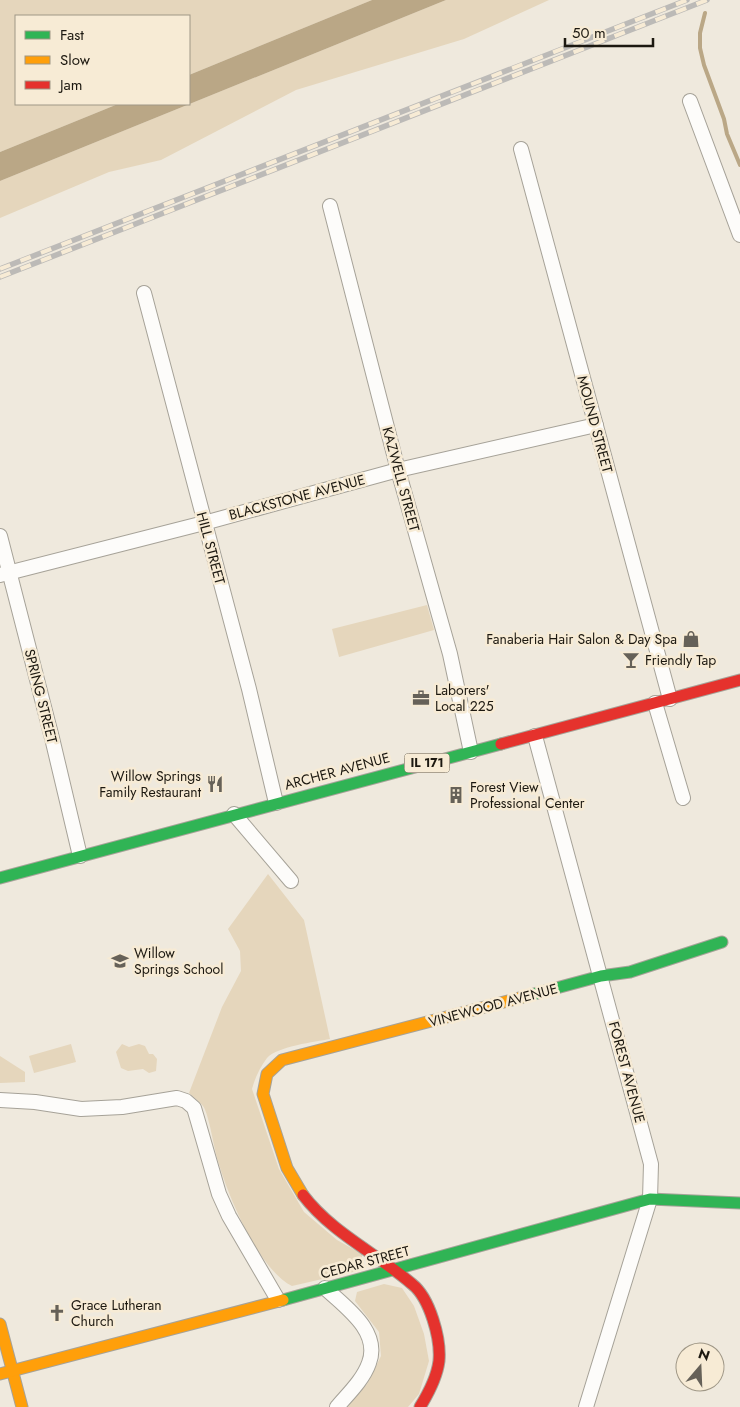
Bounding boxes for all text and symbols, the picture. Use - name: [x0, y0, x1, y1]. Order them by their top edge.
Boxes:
- legend: [15, 15, 190, 105]
- scale bar: [565, 15, 652, 47]
- text: 50 m: [572, 22, 606, 44]
- text: Fast: [60, 24, 84, 46]
- text: Slow: [60, 49, 91, 71]
- text: Jam: [58, 74, 83, 96]
- street label: MOUND STREET: [572, 373, 618, 475]
- street label: KAZWELL STREET: [377, 424, 425, 534]
- street label: BLACKSTONE AVENUE: [227, 469, 367, 525]
- street label: HILL STREET: [192, 510, 230, 587]
- place label: Fanaberia Hair Salon & Day Spa: [486, 629, 677, 649]
- shop icon: Fanaberia Hair Salon & Day Spa: [681, 629, 701, 649]
- street label: SPRING STREET: [20, 647, 62, 746]
- bar icon: Friendly Tap: [621, 650, 641, 670]
- place label: Friendly Tap: [645, 650, 716, 670]
- place label: Laborers' Local 225: [435, 680, 494, 716]
- office icon: Laborers' Local 225: [411, 688, 431, 708]
- street label: ARCHER AVENUE: [282, 747, 392, 795]
- road number: IL 171: [404, 754, 450, 772]
- place label: Willow Springs Family Restaurant: [99, 766, 202, 802]
- restaurant icon: Willow Springs Family Restaurant: [205, 774, 225, 794]
- place label: Forest View Professional Center: [470, 777, 585, 813]
- building icon: Forest View Professional Center: [446, 785, 466, 805]
- place label: Willow Springs School: [134, 943, 224, 979]
- school or university icon: Willow Springs School: [110, 951, 130, 971]
- street label: VINEWOOD AVENUE: [426, 978, 560, 1032]
- street label: FOREST AVENUE: [604, 1019, 650, 1125]
- street label: CEDAR STREET: [318, 1240, 412, 1284]
- place label: Grace Lutheran Church: [71, 1295, 162, 1331]
- church icon: Grace Lutheran Church: [47, 1303, 67, 1323]
- north arrow: [675, 1342, 725, 1392]
- text: N: [696, 1343, 713, 1366]

